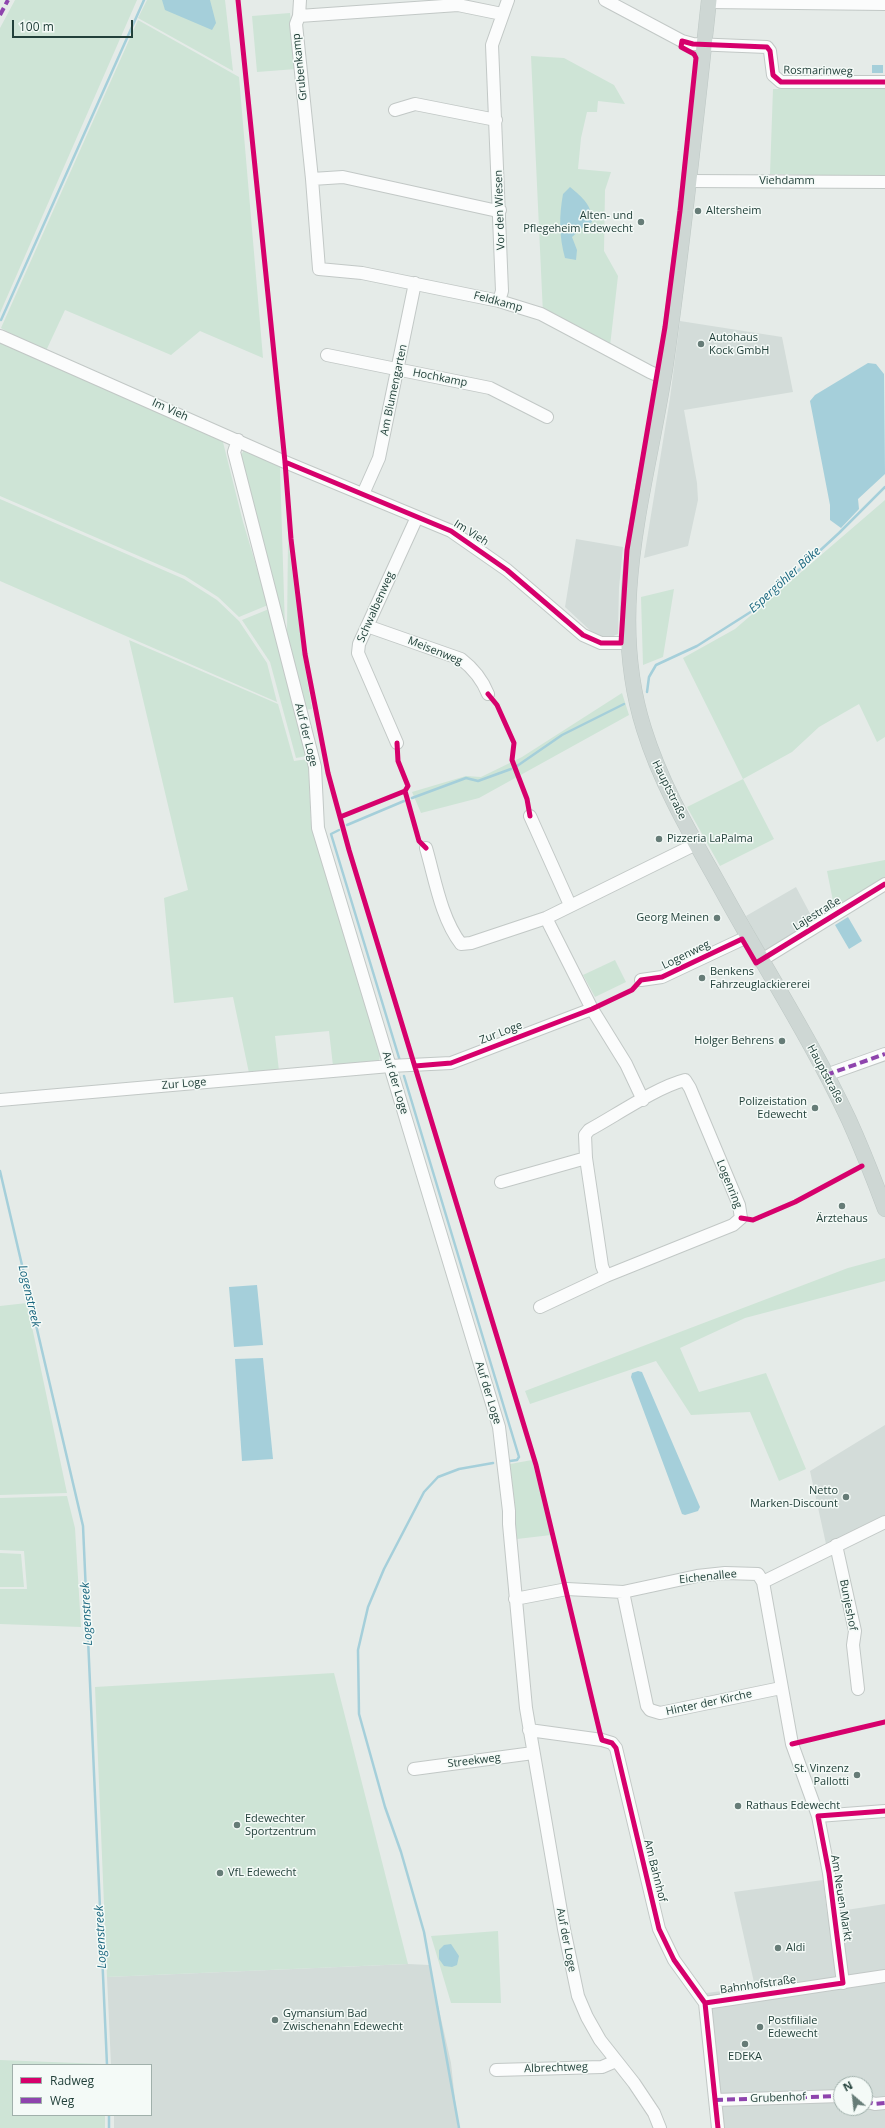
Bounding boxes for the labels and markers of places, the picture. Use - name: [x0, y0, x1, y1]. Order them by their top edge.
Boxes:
- place label: Altersheim: [706, 204, 761, 218]
- marker: Altersheim: [693, 206, 703, 216]
- place label: Alten- und Pflegeheim Edewecht: [523, 209, 633, 235]
- marker: Alten- und Pflegeheim Edewecht: [636, 217, 646, 227]
- place label: Autohaus Kock GmbH: [709, 331, 769, 357]
- marker: Autohaus Kock GmbH: [696, 339, 706, 349]
- place label: Pizzeria LaPalma: [667, 832, 753, 846]
- marker: Pizzeria LaPalma: [654, 834, 664, 844]
- place label: Georg Meinen: [636, 911, 709, 925]
- marker: Georg Meinen: [712, 913, 722, 923]
- place label: Benkens Fahrzeuglackiererei: [710, 965, 810, 991]
- marker: Benkens Fahrzeuglackiererei: [697, 973, 707, 983]
- place label: Holger Behrens: [694, 1034, 774, 1048]
- marker: Holger Behrens: [777, 1036, 787, 1046]
- place label: Polizeistation Edewecht: [739, 1095, 807, 1121]
- marker: Polizeistation Edewecht: [810, 1103, 820, 1113]
- marker: Ärztehaus: [837, 1201, 847, 1211]
- place label: Ärztehaus: [816, 1212, 868, 1226]
- place label: Netto Marken-Discount: [750, 1484, 838, 1510]
- marker: Netto Marken-Discount: [841, 1492, 851, 1502]
- place label: St. Vinzenz Pallotti: [794, 1762, 849, 1788]
- marker: St. Vinzenz Pallotti: [852, 1770, 862, 1780]
- place label: Rathaus Edewecht: [746, 1799, 840, 1813]
- marker: Rathaus Edewecht: [733, 1801, 743, 1811]
- place label: Edewechter Sportzentrum: [245, 1812, 316, 1838]
- marker: Edewechter Sportzentrum: [232, 1820, 242, 1830]
- place label: VfL Edewecht: [228, 1866, 297, 1880]
- marker: VfL Edewecht: [215, 1868, 225, 1878]
- place label: Aldi: [786, 1941, 805, 1955]
- marker: Aldi: [773, 1943, 783, 1953]
- place label: Gymansium Bad Zwischenahn Edewecht: [283, 2007, 403, 2033]
- place label: Postfiliale Edewecht: [768, 2014, 818, 2040]
- marker: Gymansium Bad Zwischenahn Edewecht: [270, 2015, 280, 2025]
- marker: Postfiliale Edewecht: [755, 2022, 765, 2032]
- marker: EDEKA: [740, 2039, 750, 2049]
- place label: EDEKA: [728, 2050, 762, 2064]

